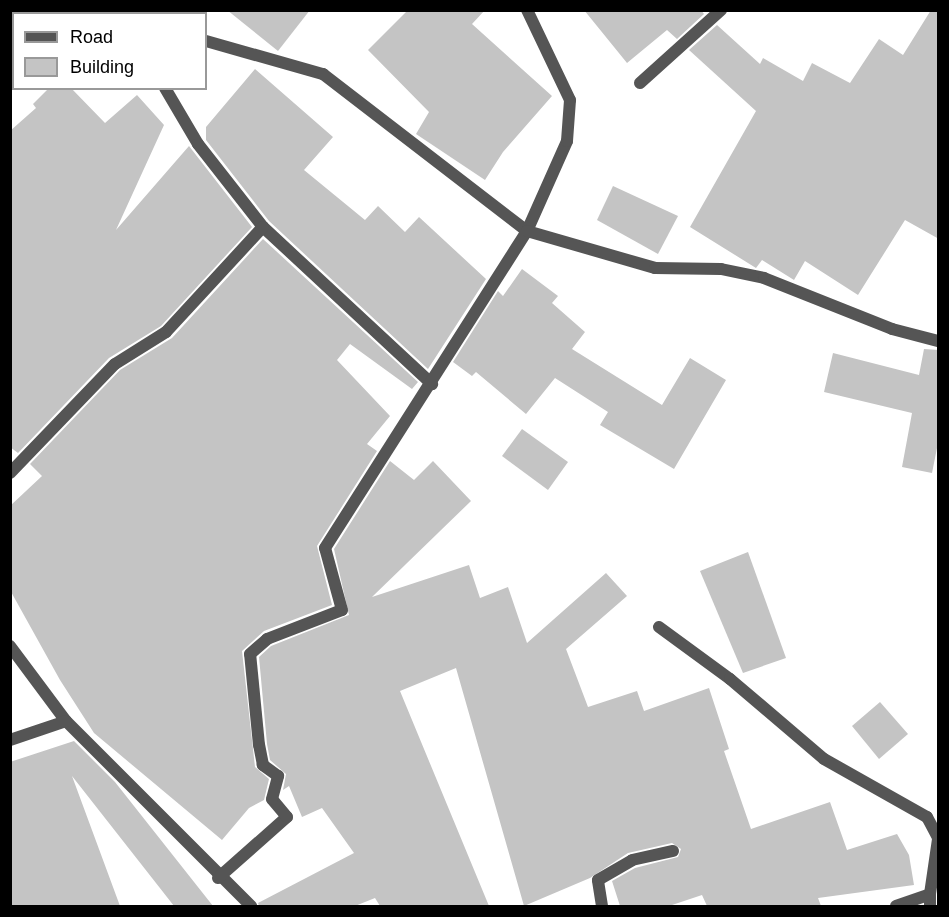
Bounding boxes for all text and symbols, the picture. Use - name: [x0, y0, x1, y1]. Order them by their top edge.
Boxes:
- legend: [12, 12, 207, 90]
- text: Road: [70, 27, 113, 47]
- text: Building: [70, 57, 134, 77]

